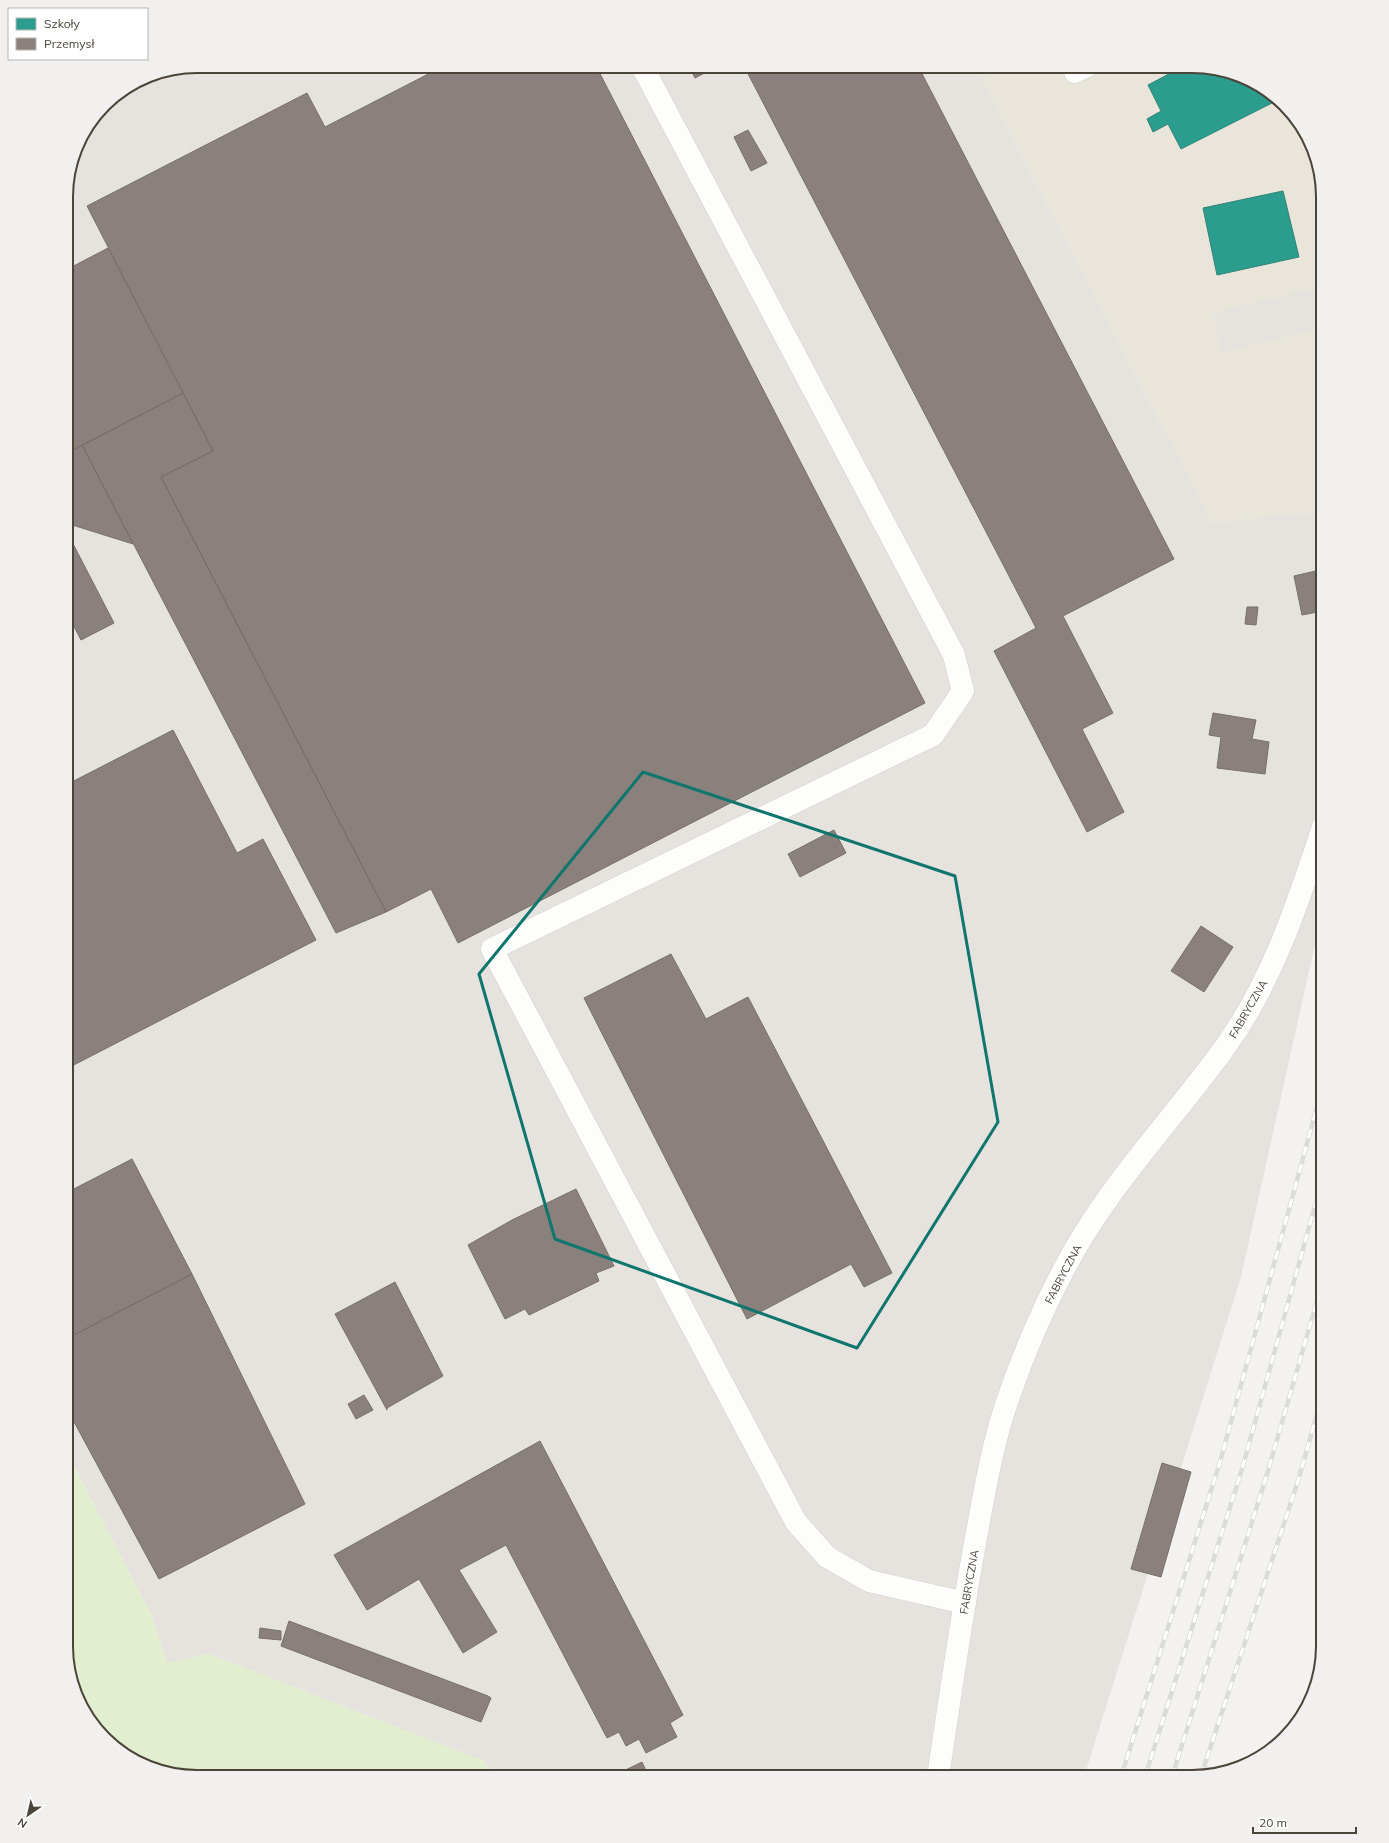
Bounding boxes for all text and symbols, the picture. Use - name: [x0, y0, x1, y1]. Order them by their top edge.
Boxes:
- legend: [8, 8, 148, 60]
- text: Szkoły: [44, 16, 80, 31]
- text: Przemysł: [44, 36, 95, 51]
- street label: FABRYCZNA: [1226, 977, 1270, 1041]
- street label: FABRYCZNA: [1042, 1242, 1084, 1306]
- street label: FABRYCZNA: [956, 1549, 982, 1615]
- north arrow: [8, 1795, 48, 1835]
- scale bar: [1253, 1809, 1356, 1835]
- text: N: [15, 1815, 30, 1831]
- text: 20 m: [1259, 1815, 1287, 1830]

